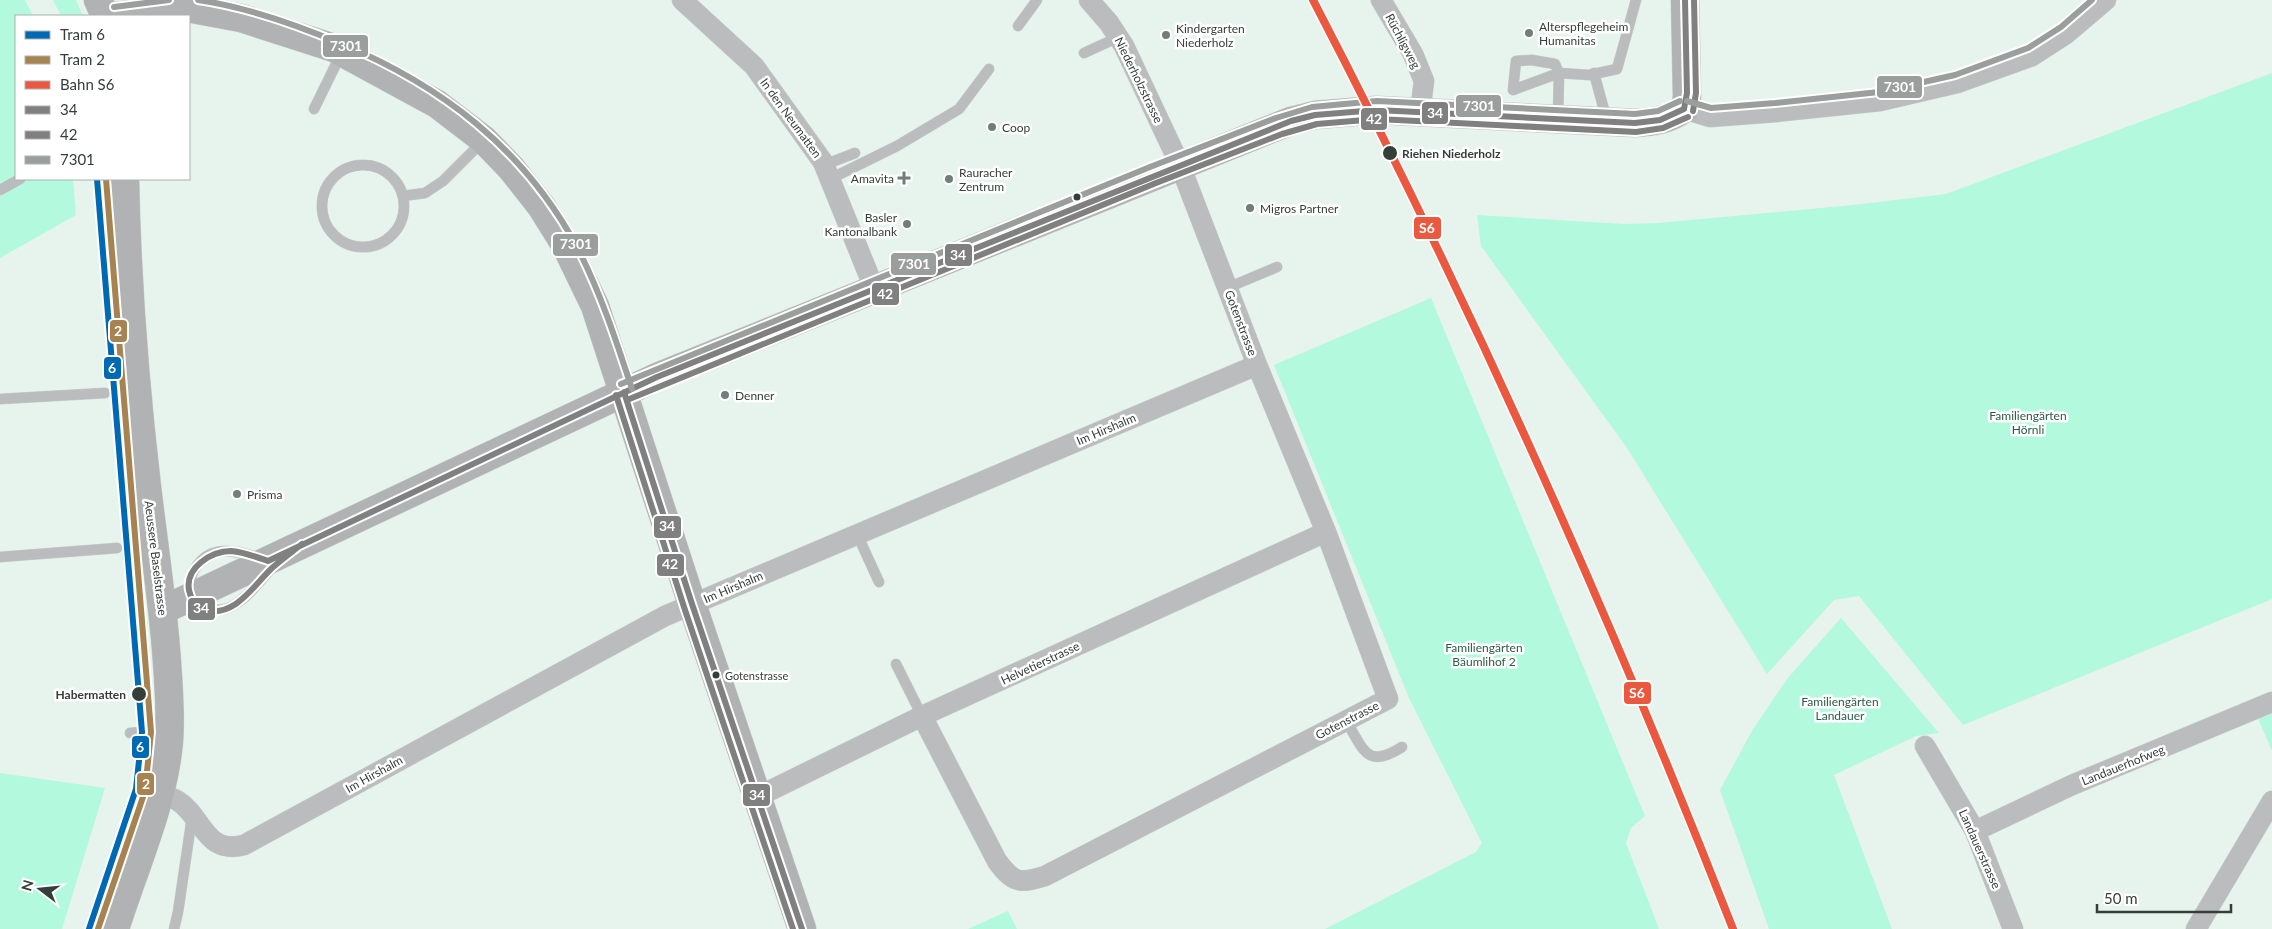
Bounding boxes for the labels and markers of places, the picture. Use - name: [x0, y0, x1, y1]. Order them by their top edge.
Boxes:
- place label: Alterspflegeheim Humanitas: [1539, 19, 1629, 48]
- place label: Kindergarten Niederholz: [1176, 21, 1245, 50]
- marker: Alterspflegeheim Humanitas: [1523, 27, 1535, 39]
- marker: Kindergarten Niederholz: [1160, 29, 1172, 41]
- place label: Coop: [1002, 120, 1031, 135]
- marker: Coop: [986, 121, 998, 133]
- marker: Riehen Niederholz: [1381, 144, 1399, 162]
- place label: Riehen Niederholz: [1402, 146, 1501, 161]
- place label: Rauracher Zentrum: [959, 165, 1013, 194]
- place label: Amavita: [851, 171, 894, 186]
- marker: Amavita: [898, 172, 910, 184]
- marker: Rauracher Zentrum: [943, 173, 955, 185]
- unlabelled marker: [1072, 192, 1082, 202]
- place label: Migros Partner: [1260, 201, 1339, 216]
- marker: Migros Partner: [1244, 202, 1256, 214]
- place label: Basler Kantonalbank: [824, 210, 898, 239]
- marker: Basler Kantonalbank: [901, 218, 913, 230]
- place label: Denner: [735, 388, 775, 403]
- marker: Denner: [719, 389, 731, 401]
- place label: Prisma: [247, 487, 282, 502]
- marker: Prisma: [231, 488, 243, 500]
- place label: Gotenstrasse: [725, 669, 789, 682]
- marker: Gotenstrasse: [711, 670, 721, 680]
- marker: Habermatten: [130, 685, 148, 703]
- place label: Habermatten: [56, 687, 126, 702]

